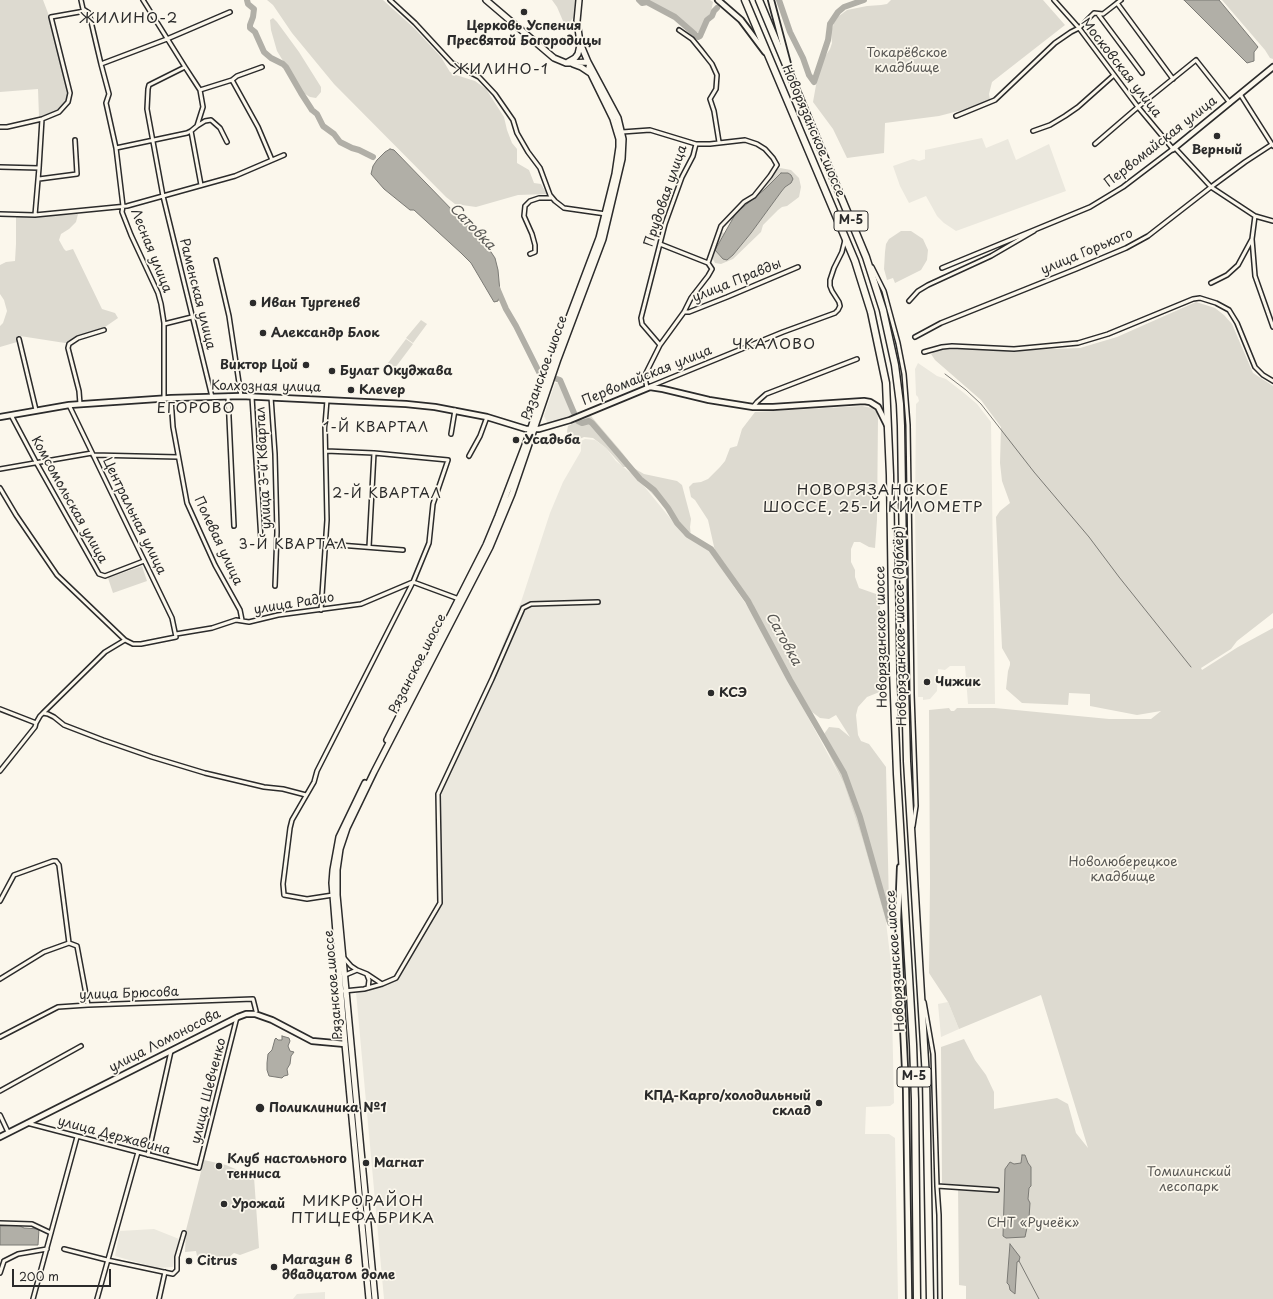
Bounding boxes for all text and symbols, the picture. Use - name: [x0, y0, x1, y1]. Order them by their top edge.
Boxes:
- marker: Церковь Успения Пресвятой Богородицы: [519, 7, 529, 17]
- district label: ЖИЛИНО-2: [80, 10, 178, 28]
- street label: Московская улица: [1077, 15, 1165, 121]
- place label: Церковь Успения Пресвятой Богородицы: [447, 18, 601, 49]
- park label: Токарёвское кладбище: [866, 45, 948, 76]
- district label: ЖИЛИНО-1: [454, 61, 548, 79]
- street label: Новорязанское шоссе: [778, 62, 848, 200]
- street label: Первомайская улица: [1102, 93, 1220, 191]
- marker: Верный: [1212, 131, 1222, 141]
- place label: Верный: [1191, 142, 1243, 158]
- street label: Прудовая улица: [641, 143, 691, 249]
- water label: Сатовка: [446, 200, 498, 254]
- street label: Лесная улица: [127, 207, 175, 295]
- road number: М-5: [834, 211, 868, 231]
- street label: улица Горького: [1039, 226, 1135, 278]
- street label: Раменская улица: [176, 237, 218, 351]
- street label: улица Правды: [690, 256, 784, 306]
- place label: Иван Тургенев: [261, 295, 360, 311]
- marker: Иван Тургенев: [248, 298, 258, 308]
- street label: Рязанское шоссе: [519, 314, 571, 422]
- place label: Александр Блок: [271, 325, 379, 341]
- marker: Александр Блок: [258, 328, 268, 338]
- district label: ЧКАЛОВО: [732, 336, 816, 354]
- street label: Первомайская улица: [580, 343, 714, 409]
- place label: Виктор Цой: [220, 357, 298, 373]
- marker: Виктор Цой: [301, 360, 311, 370]
- place label: Булат Окуджава: [340, 363, 452, 379]
- marker: Булат Окуджава: [327, 366, 337, 376]
- street label: Колхозная улица: [211, 378, 321, 396]
- place label: Клеvер: [359, 382, 405, 398]
- marker: Клеvер: [346, 385, 356, 395]
- district label: ЕГОРОВО: [157, 400, 235, 418]
- street label: улица 3-й Квартал: [253, 406, 275, 530]
- district label: 1-Й КВАРТАЛ: [323, 420, 429, 436]
- place label: Усадьба: [524, 432, 581, 448]
- street label: Комсомольская улица: [28, 434, 110, 566]
- marker: Усадьба: [511, 435, 521, 445]
- street label: Центральная улица: [99, 455, 169, 577]
- district label: НОВОРЯЗАНСКОЕ ШОССЕ, 25-Й КИЛОМЕТР: [763, 482, 983, 517]
- district label: 2-Й КВАРТАЛ: [332, 486, 442, 502]
- street label: Полевая улица: [191, 494, 245, 588]
- street label: Новорязанское шоссе (дублёр): [891, 526, 911, 726]
- district label: 3-Й КВАРТАЛ: [238, 537, 348, 553]
- street label: Новорязанское шоссе: [873, 566, 891, 708]
- street label: улица Радио: [253, 590, 335, 618]
- water label: Сатовка: [762, 609, 804, 669]
- street label: Рязанское шоссе: [386, 611, 450, 717]
- place label: Чижик: [935, 674, 980, 690]
- marker: Чижик: [922, 677, 932, 687]
- place label: КСЭ: [719, 685, 747, 701]
- marker: КСЭ: [706, 688, 716, 698]
- park label: Новолюберецкое кладбище: [1069, 854, 1177, 885]
- street label: Новорязанское шоссе: [883, 889, 909, 1033]
- street label: Рязанское шоссе: [321, 929, 347, 1041]
- street label: улица Брюсова: [79, 984, 179, 1004]
- street label: улица Ломоносова: [107, 1006, 223, 1076]
- street label: улица Шевченко: [188, 1036, 230, 1146]
- road number: М-5: [897, 1067, 931, 1087]
- place label: КПД-Карго/холодильный склад: [644, 1088, 811, 1119]
- marker: КПД-Карго/холодильный склад: [814, 1098, 824, 1108]
- place label: Поликлиника №1: [269, 1100, 387, 1116]
- marker: Поликлиника №1: [254, 1102, 266, 1114]
- street label: улица Державина: [56, 1113, 172, 1159]
- place label: Клуб настольного тенниса: [227, 1151, 347, 1182]
- place label: Магнат: [374, 1155, 424, 1171]
- marker: Магнат: [361, 1158, 371, 1168]
- marker: Клуб настольного тенниса: [214, 1161, 224, 1171]
- park label: Томилинский лесопарк: [1147, 1164, 1231, 1195]
- district label: МИКРОРАЙОН ПТИЦЕФАБРИКА: [291, 1193, 435, 1228]
- place label: Урожай: [232, 1196, 285, 1212]
- marker: Урожай: [219, 1199, 229, 1209]
- park label: СНТ «Ручеёк»: [987, 1215, 1079, 1231]
- place label: Магазин в двадцатом доме: [282, 1252, 395, 1283]
- place label: Citrus: [197, 1253, 237, 1269]
- marker: Citrus: [184, 1256, 194, 1266]
- scale bar: [14, 1261, 113, 1287]
- marker: Магазин в двадцатом доме: [269, 1262, 279, 1272]
- text: 200 m: [19, 1267, 59, 1285]

